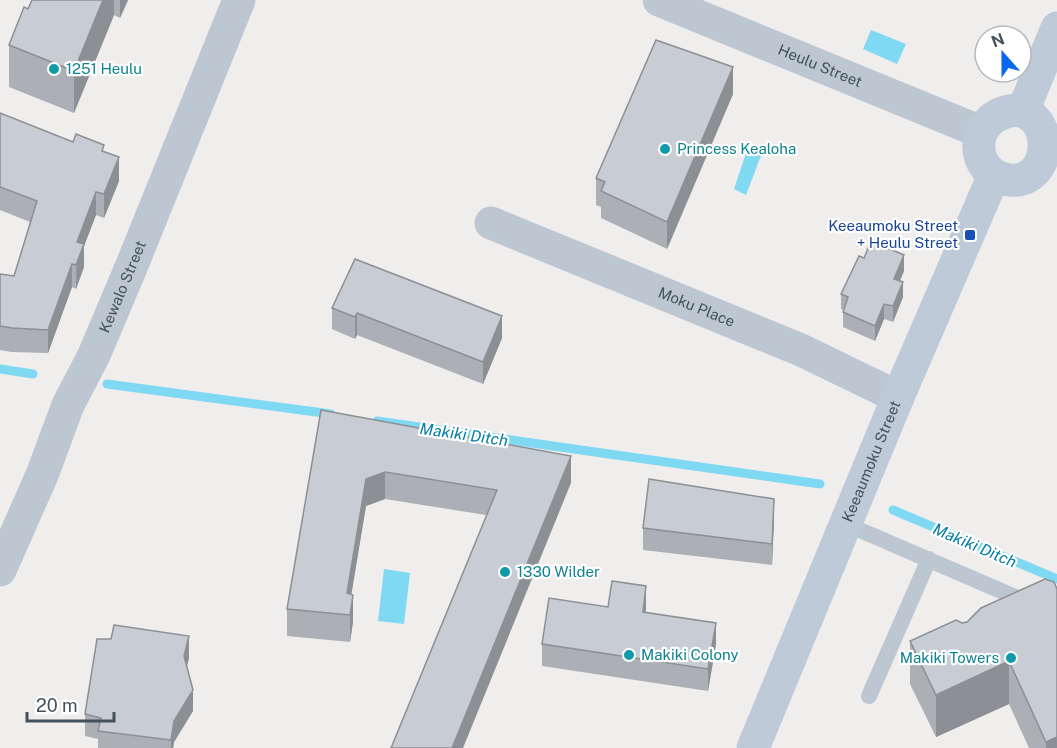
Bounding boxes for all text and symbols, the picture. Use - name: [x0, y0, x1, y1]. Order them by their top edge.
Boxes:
- north arrow: [973, 24, 1033, 84]
- text: N: [989, 29, 1007, 52]
- street label: Heulu Street: [776, 41, 865, 90]
- place label: 1251 Heulu: [66, 60, 142, 77]
- marker: 1251 Heulu: [47, 62, 61, 76]
- place label: Princess Kealoha: [677, 140, 796, 157]
- marker: Princess Kealoha: [658, 142, 672, 156]
- place label: Keeaumoku Street + Heulu Street: [828, 217, 958, 251]
- marker: Keeaumoku Street + Heulu Street: [963, 228, 977, 242]
- street label: Kewalo Street: [95, 238, 149, 335]
- street label: Moku Place: [656, 283, 737, 330]
- street label: Keeaumoku Street: [838, 398, 904, 525]
- water label: Makiki Ditch: [419, 419, 509, 450]
- water label: Makiki Ditch: [930, 519, 1020, 572]
- place label: 1330 Wilder: [517, 563, 600, 580]
- marker: 1330 Wilder: [498, 565, 512, 579]
- place label: Makiki Colony: [641, 646, 738, 663]
- marker: Makiki Colony: [622, 648, 636, 662]
- place label: Makiki Towers: [900, 649, 999, 666]
- marker: Makiki Towers: [1004, 651, 1018, 665]
- scale bar: [27, 685, 114, 723]
- text: 20 m: [36, 695, 78, 716]

